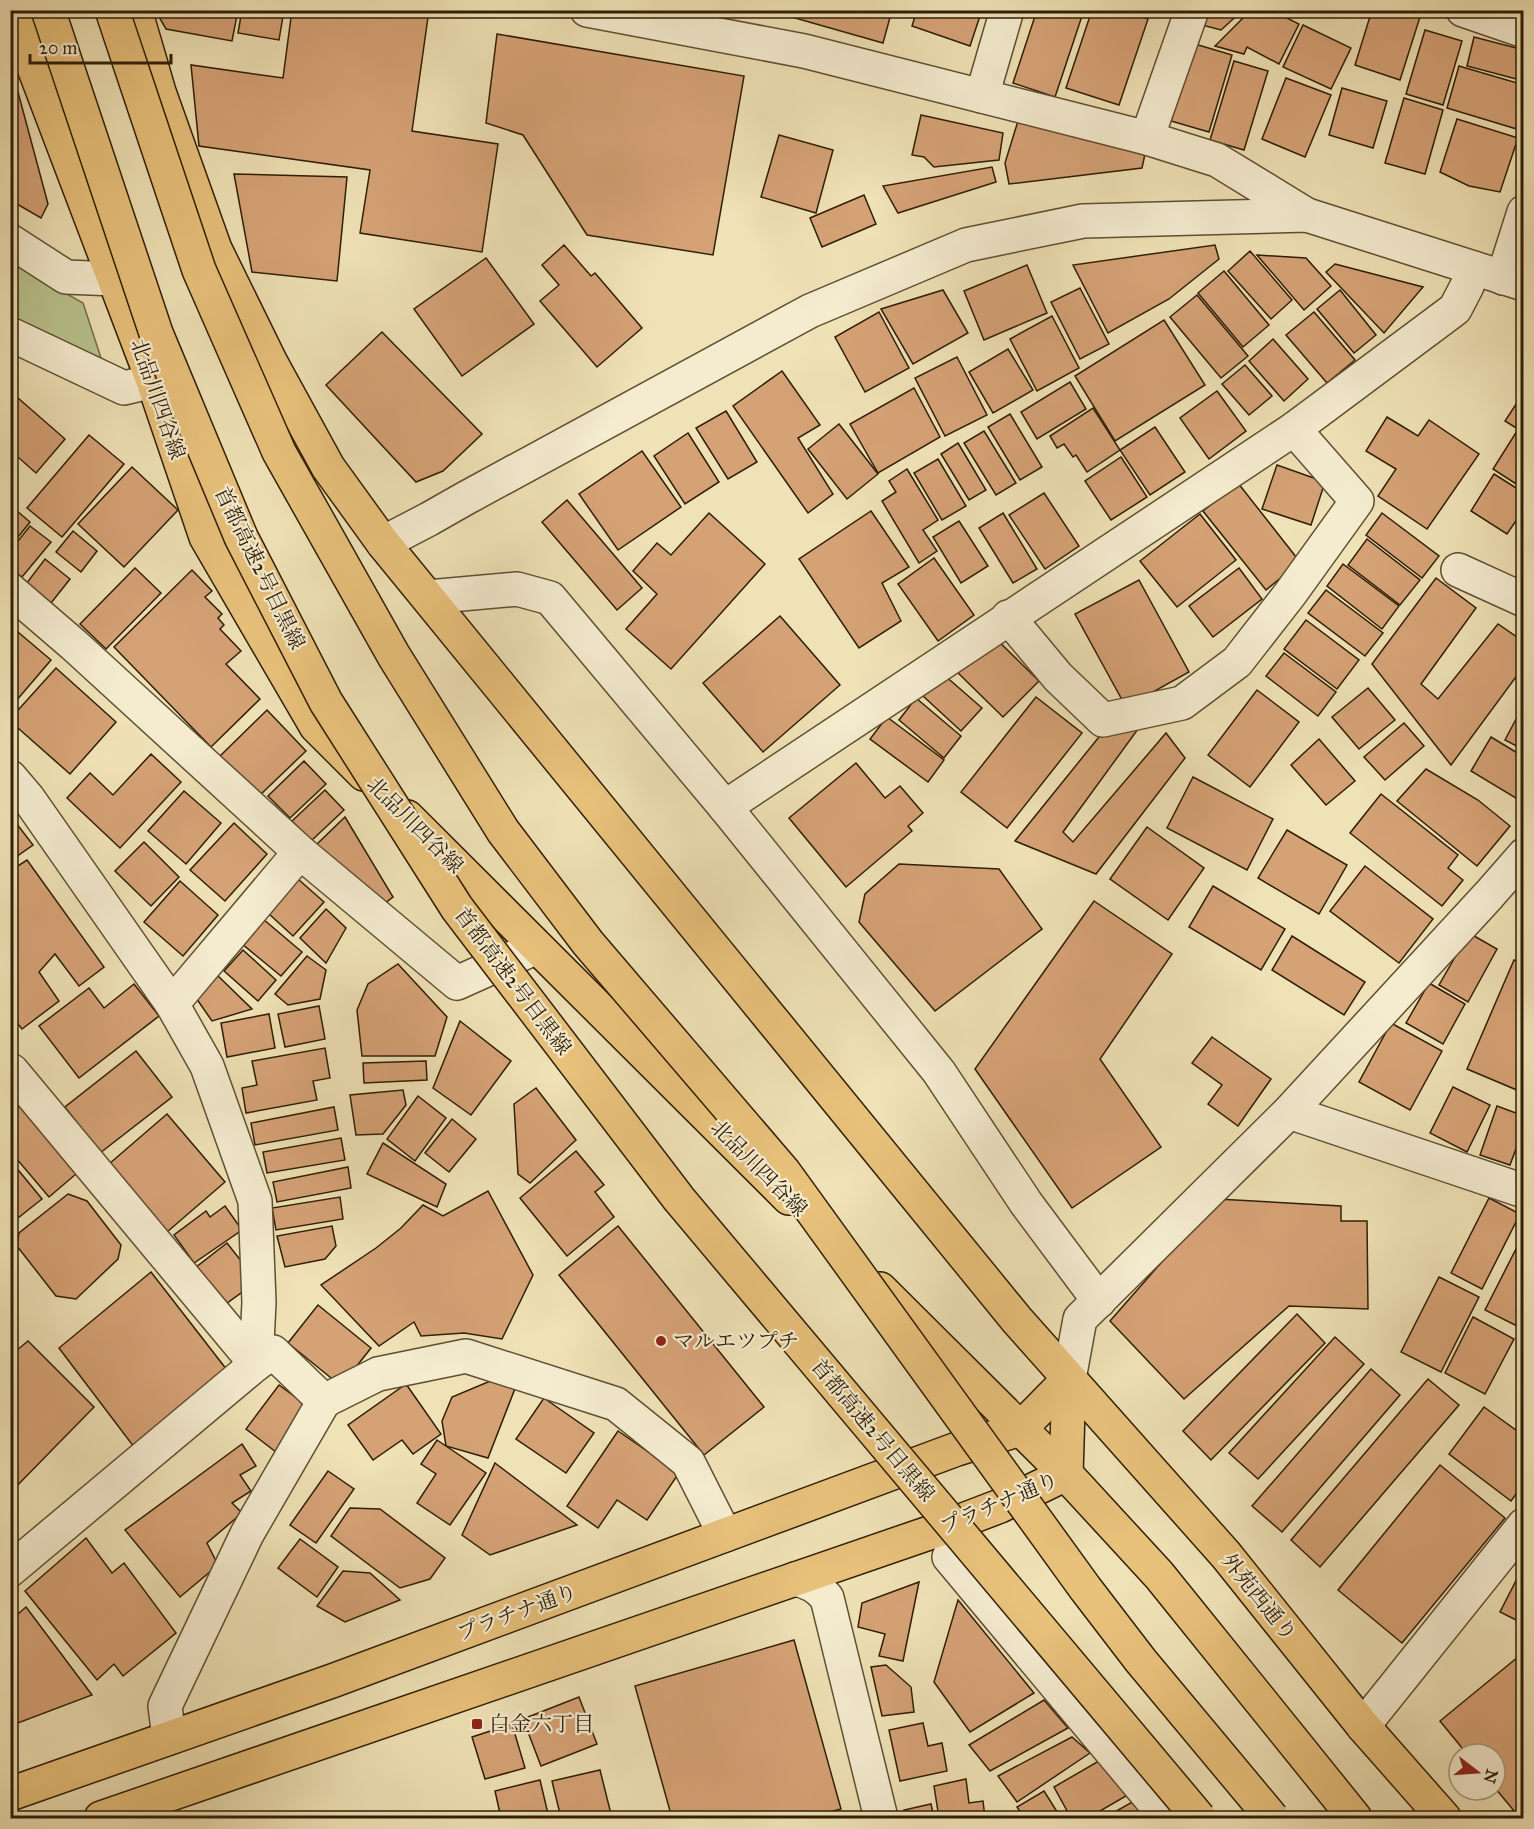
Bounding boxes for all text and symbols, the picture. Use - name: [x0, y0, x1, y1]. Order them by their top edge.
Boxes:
- scale bar: [30, 27, 171, 65]
- text: 20 m: [39, 37, 77, 59]
- street label: 北品川四谷線: [125, 335, 191, 463]
- street label: 首都高速2号目黒線: [209, 482, 311, 654]
- street label: 北品川四谷線: [361, 771, 469, 879]
- street label: 首都高速2号目黒線: [449, 902, 577, 1060]
- street label: 北品川四谷線: [705, 1114, 813, 1222]
- place label: マルエツプチ: [673, 1328, 799, 1354]
- marker: マルエツプチ: [654, 1334, 668, 1348]
- street label: 首都高速2号目黒線: [806, 1353, 940, 1507]
- street label: プラチナ通り: [936, 1466, 1062, 1540]
- street label: 外苑西通り: [1216, 1548, 1302, 1646]
- street label: プラチナ通り: [453, 1578, 581, 1646]
- place label: 白金六丁目: [489, 1711, 594, 1737]
- marker: 白金六丁目: [470, 1717, 484, 1731]
- north arrow: [1447, 1742, 1507, 1802]
- text: N: [1480, 1767, 1502, 1786]

